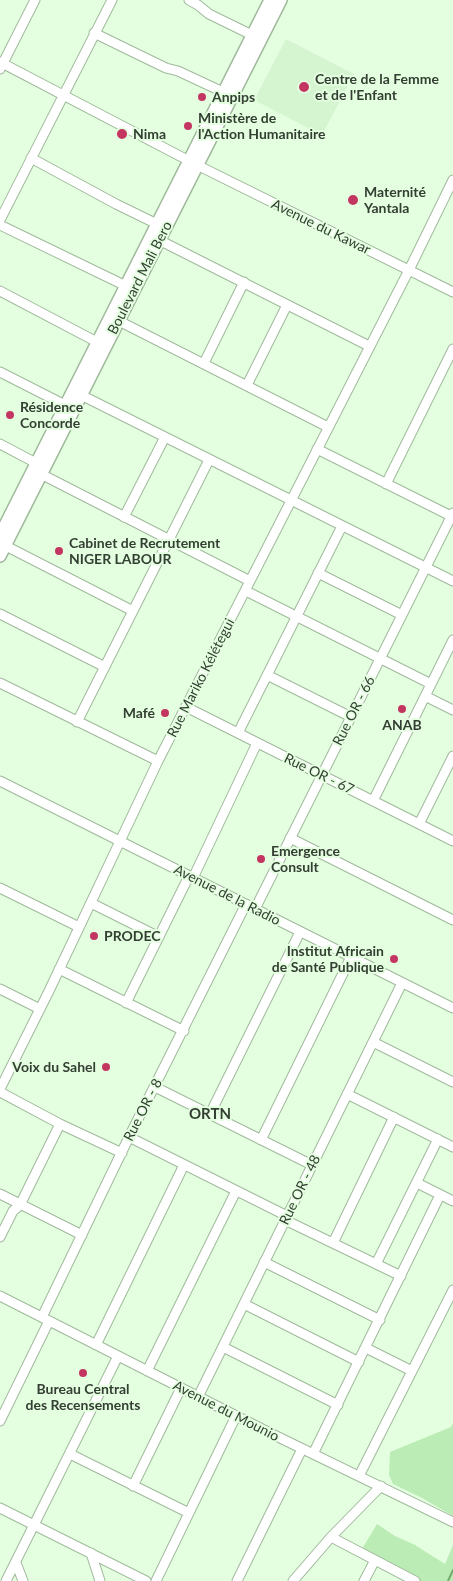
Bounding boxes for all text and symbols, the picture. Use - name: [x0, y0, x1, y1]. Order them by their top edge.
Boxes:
- place label: Centre de la Femme et de l'Enfant: [315, 71, 439, 104]
- marker: Centre de la Femme et de l'Enfant: [297, 80, 311, 94]
- place label: Anpips: [212, 89, 255, 105]
- marker: Anpips: [196, 91, 208, 103]
- place label: Ministère de l'Action Humanitaire: [198, 110, 325, 142]
- marker: Ministère de l'Action Humanitaire: [182, 120, 194, 132]
- place label: Nima: [133, 126, 166, 142]
- marker: Nima: [115, 127, 129, 141]
- place label: Maternité Yantala: [364, 184, 426, 216]
- marker: Maternité Yantala: [346, 193, 360, 207]
- street label: Avenue du Kawar: [269, 196, 373, 258]
- street label: Boulevard Mali Bero: [104, 219, 176, 337]
- place label: Résidence Concorde: [20, 399, 83, 432]
- marker: Résidence Concorde: [4, 409, 16, 421]
- place label: Cabinet de Recrutement NIGER LABOUR: [69, 535, 220, 568]
- marker: Cabinet de Recrutement NIGER LABOUR: [53, 545, 65, 557]
- street label: Rue Mariko Kélétegui: [164, 616, 238, 740]
- street label: Rue OR - 66: [329, 673, 379, 749]
- marker: ANAB: [396, 703, 408, 715]
- place label: Mafé: [123, 705, 155, 721]
- marker: Mafé: [159, 707, 171, 719]
- place label: ANAB: [382, 717, 422, 733]
- street label: Rue OR - 67: [281, 750, 357, 798]
- place label: Emergence Consult: [271, 843, 340, 876]
- marker: Emergence Consult: [255, 853, 267, 865]
- street label: Avenue de la Radio: [171, 861, 283, 929]
- place label: PRODEC: [104, 928, 161, 944]
- marker: PRODEC: [88, 930, 100, 942]
- place label: Institut Africain de Santé Publique: [272, 943, 384, 976]
- marker: Institut Africain de Santé Publique: [388, 953, 400, 965]
- place label: Voix du Sahel: [12, 1059, 96, 1075]
- marker: Voix du Sahel: [100, 1061, 112, 1073]
- street label: Rue OR - 8: [120, 1076, 166, 1144]
- district label: ORTN: [189, 1105, 231, 1123]
- street label: Rue OR - 48: [276, 1152, 324, 1228]
- marker: Bureau Central des Recensements: [77, 1367, 89, 1379]
- street label: Avenue du Mounio: [170, 1377, 282, 1445]
- place label: Bureau Central des Recensements: [26, 1381, 140, 1414]

